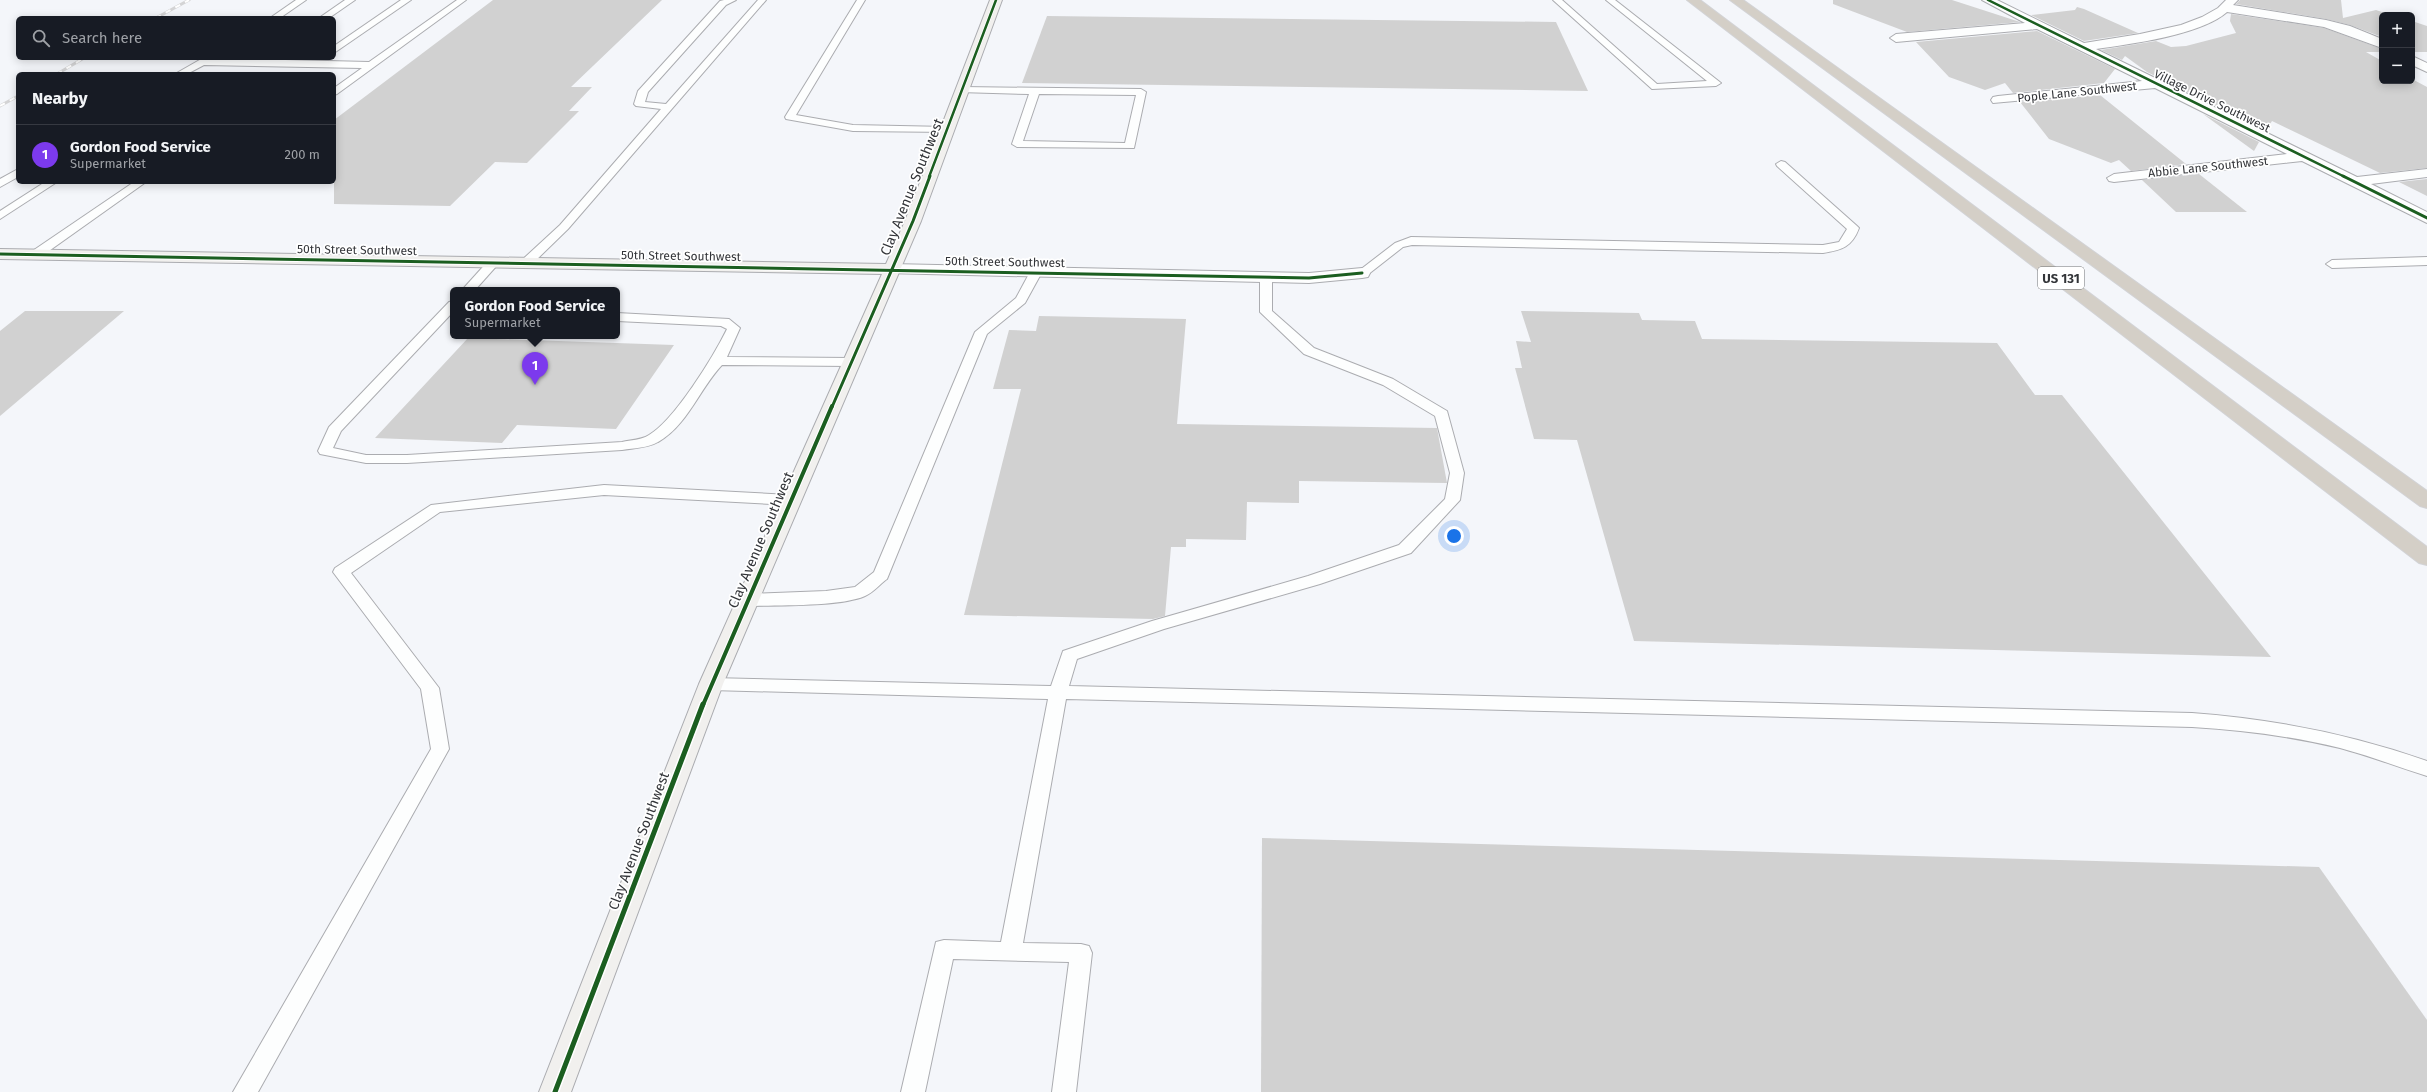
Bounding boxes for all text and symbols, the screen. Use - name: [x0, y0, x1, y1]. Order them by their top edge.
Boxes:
- map controls: [2379, 12, 2415, 84]
- button: +: [2379, 12, 2415, 48]
- search box: [16, 16, 336, 60]
- icon: search: [30, 27, 52, 49]
- text: Search here: [62, 29, 142, 47]
- button: −: [2379, 48, 2415, 84]
- street label: Village Drive Southwest: [2152, 67, 2273, 136]
- street label: Pople Lane Southwest: [2017, 79, 2138, 105]
- text: Nearby: [32, 88, 87, 109]
- street label: Clay Avenue Southwest: [877, 115, 948, 258]
- text: Gordon Food Service: [70, 138, 211, 156]
- text: 1: [42, 147, 48, 162]
- text: 200 m: [284, 147, 320, 162]
- street label: Abbie Lane Southwest: [2147, 154, 2269, 180]
- text: Supermarket: [70, 156, 146, 171]
- street label: 50th Street Southwest: [297, 242, 418, 258]
- street label: 50th Street Southwest: [621, 248, 742, 264]
- street label: 50th Street Southwest: [945, 254, 1066, 270]
- road number: US 131: [2038, 267, 2084, 289]
- popup: [450, 287, 620, 339]
- text: Gordon Food Service: [465, 297, 605, 315]
- text: Supermarket: [465, 315, 541, 330]
- pin: 1: [522, 352, 548, 385]
- street label: Clay Avenue Southwest: [725, 468, 798, 611]
- your location: [1444, 526, 1464, 546]
- street label: Clay Avenue Southwest: [605, 769, 674, 912]

